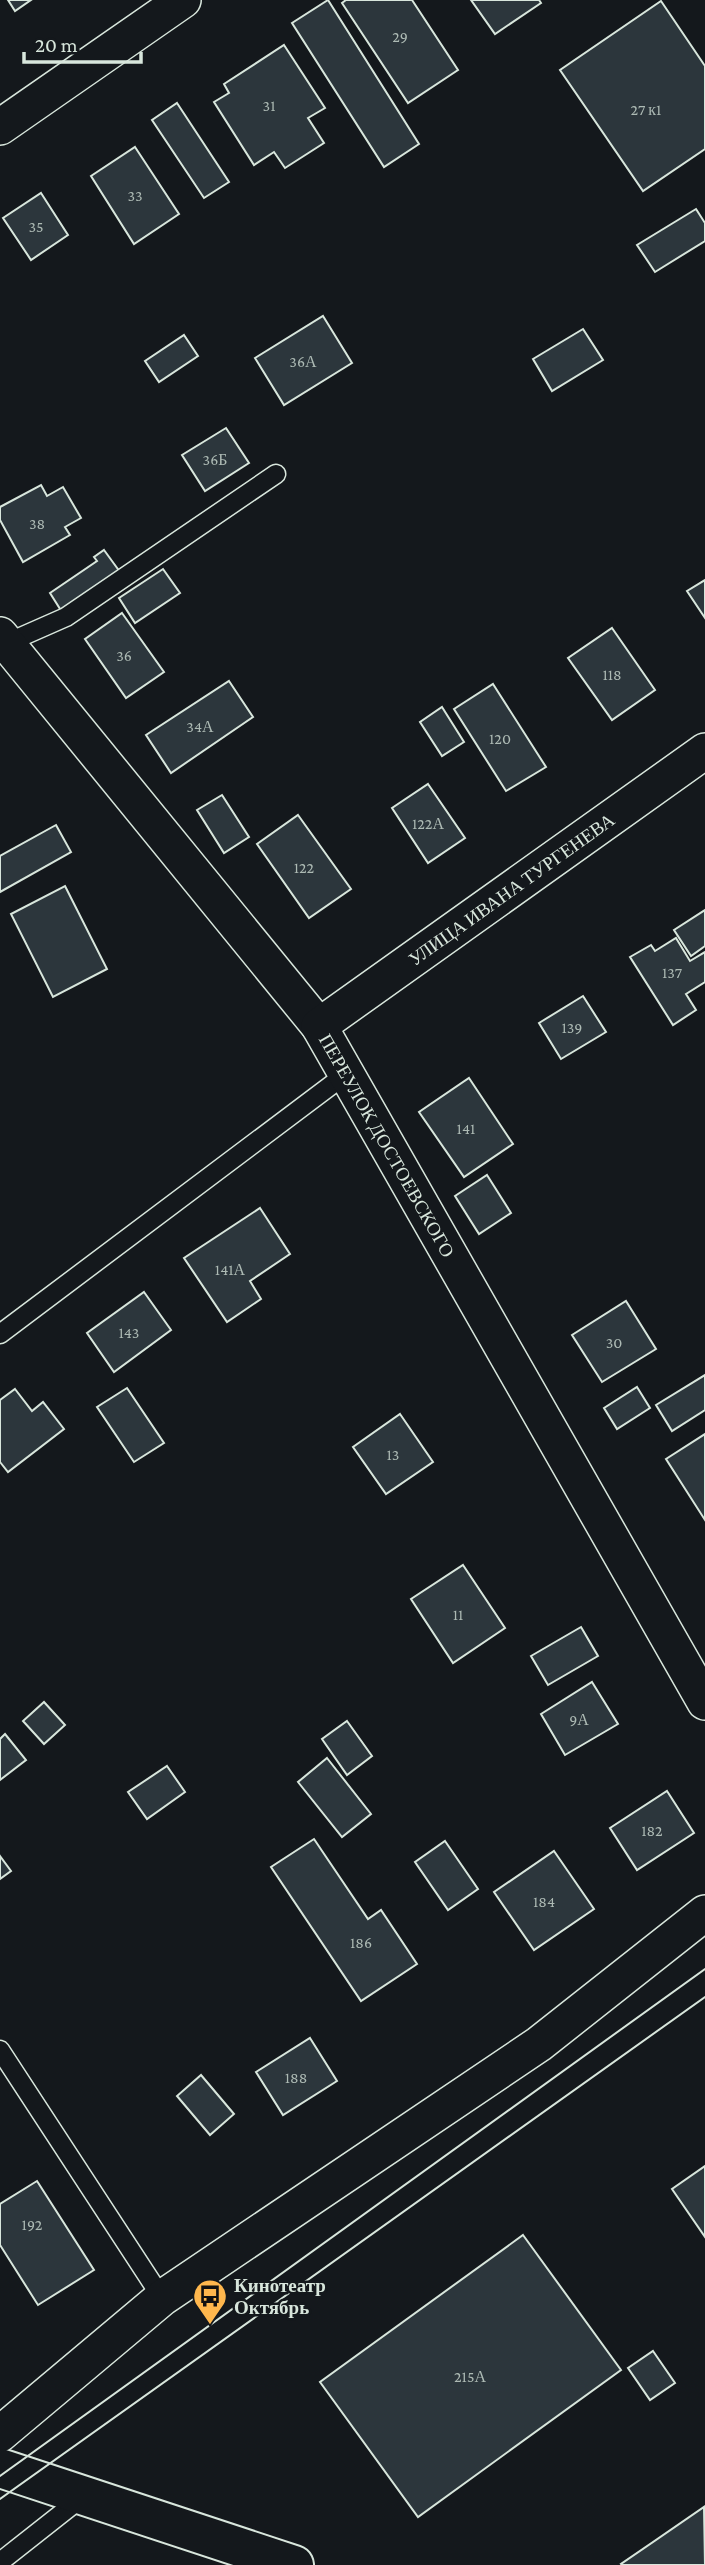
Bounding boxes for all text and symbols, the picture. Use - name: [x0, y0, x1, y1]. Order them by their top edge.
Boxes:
- scale bar: [24, 21, 142, 65]
- house number: 29: [392, 28, 408, 45]
- text: 20 m: [35, 33, 78, 57]
- house number: 31: [263, 97, 275, 114]
- house number: 27 к1: [631, 101, 661, 118]
- house number: 33: [127, 187, 143, 204]
- house number: 35: [28, 218, 44, 235]
- house number: 36А: [289, 353, 317, 370]
- house number: 36Б: [203, 451, 227, 468]
- house number: 38: [29, 515, 45, 532]
- house number: 36: [116, 647, 132, 664]
- house number: 118: [602, 666, 622, 683]
- house number: 34А: [186, 718, 214, 735]
- house number: 120: [489, 730, 511, 747]
- street label: УЛИЦА ИВАНА ТУРГЕНЕВА: [405, 809, 619, 970]
- house number: 122А: [412, 815, 444, 832]
- house number: 122: [294, 859, 315, 876]
- house number: 137: [662, 964, 683, 981]
- house number: 139: [562, 1019, 582, 1036]
- street label: ПЕРЕУЛОК ДОСТОЕВСКОГО: [315, 1030, 459, 1261]
- house number: 141: [457, 1120, 475, 1137]
- house number: 141А: [215, 1261, 246, 1278]
- house number: 143: [119, 1324, 139, 1341]
- house number: 30: [606, 1334, 622, 1351]
- house number: 13: [387, 1446, 399, 1463]
- house number: 11: [453, 1606, 463, 1623]
- house number: 9А: [569, 1711, 589, 1728]
- house number: 182: [641, 1822, 663, 1839]
- house number: 184: [533, 1893, 555, 1910]
- house number: 186: [350, 1934, 372, 1951]
- house number: 188: [285, 2069, 307, 2086]
- house number: 192: [22, 2216, 43, 2233]
- place label: Кинотеатр Октябрь: [234, 2275, 326, 2318]
- bus stop icon: Кинотеатр Октябрь: [191, 2277, 229, 2326]
- house number: 215А: [454, 2368, 486, 2385]

